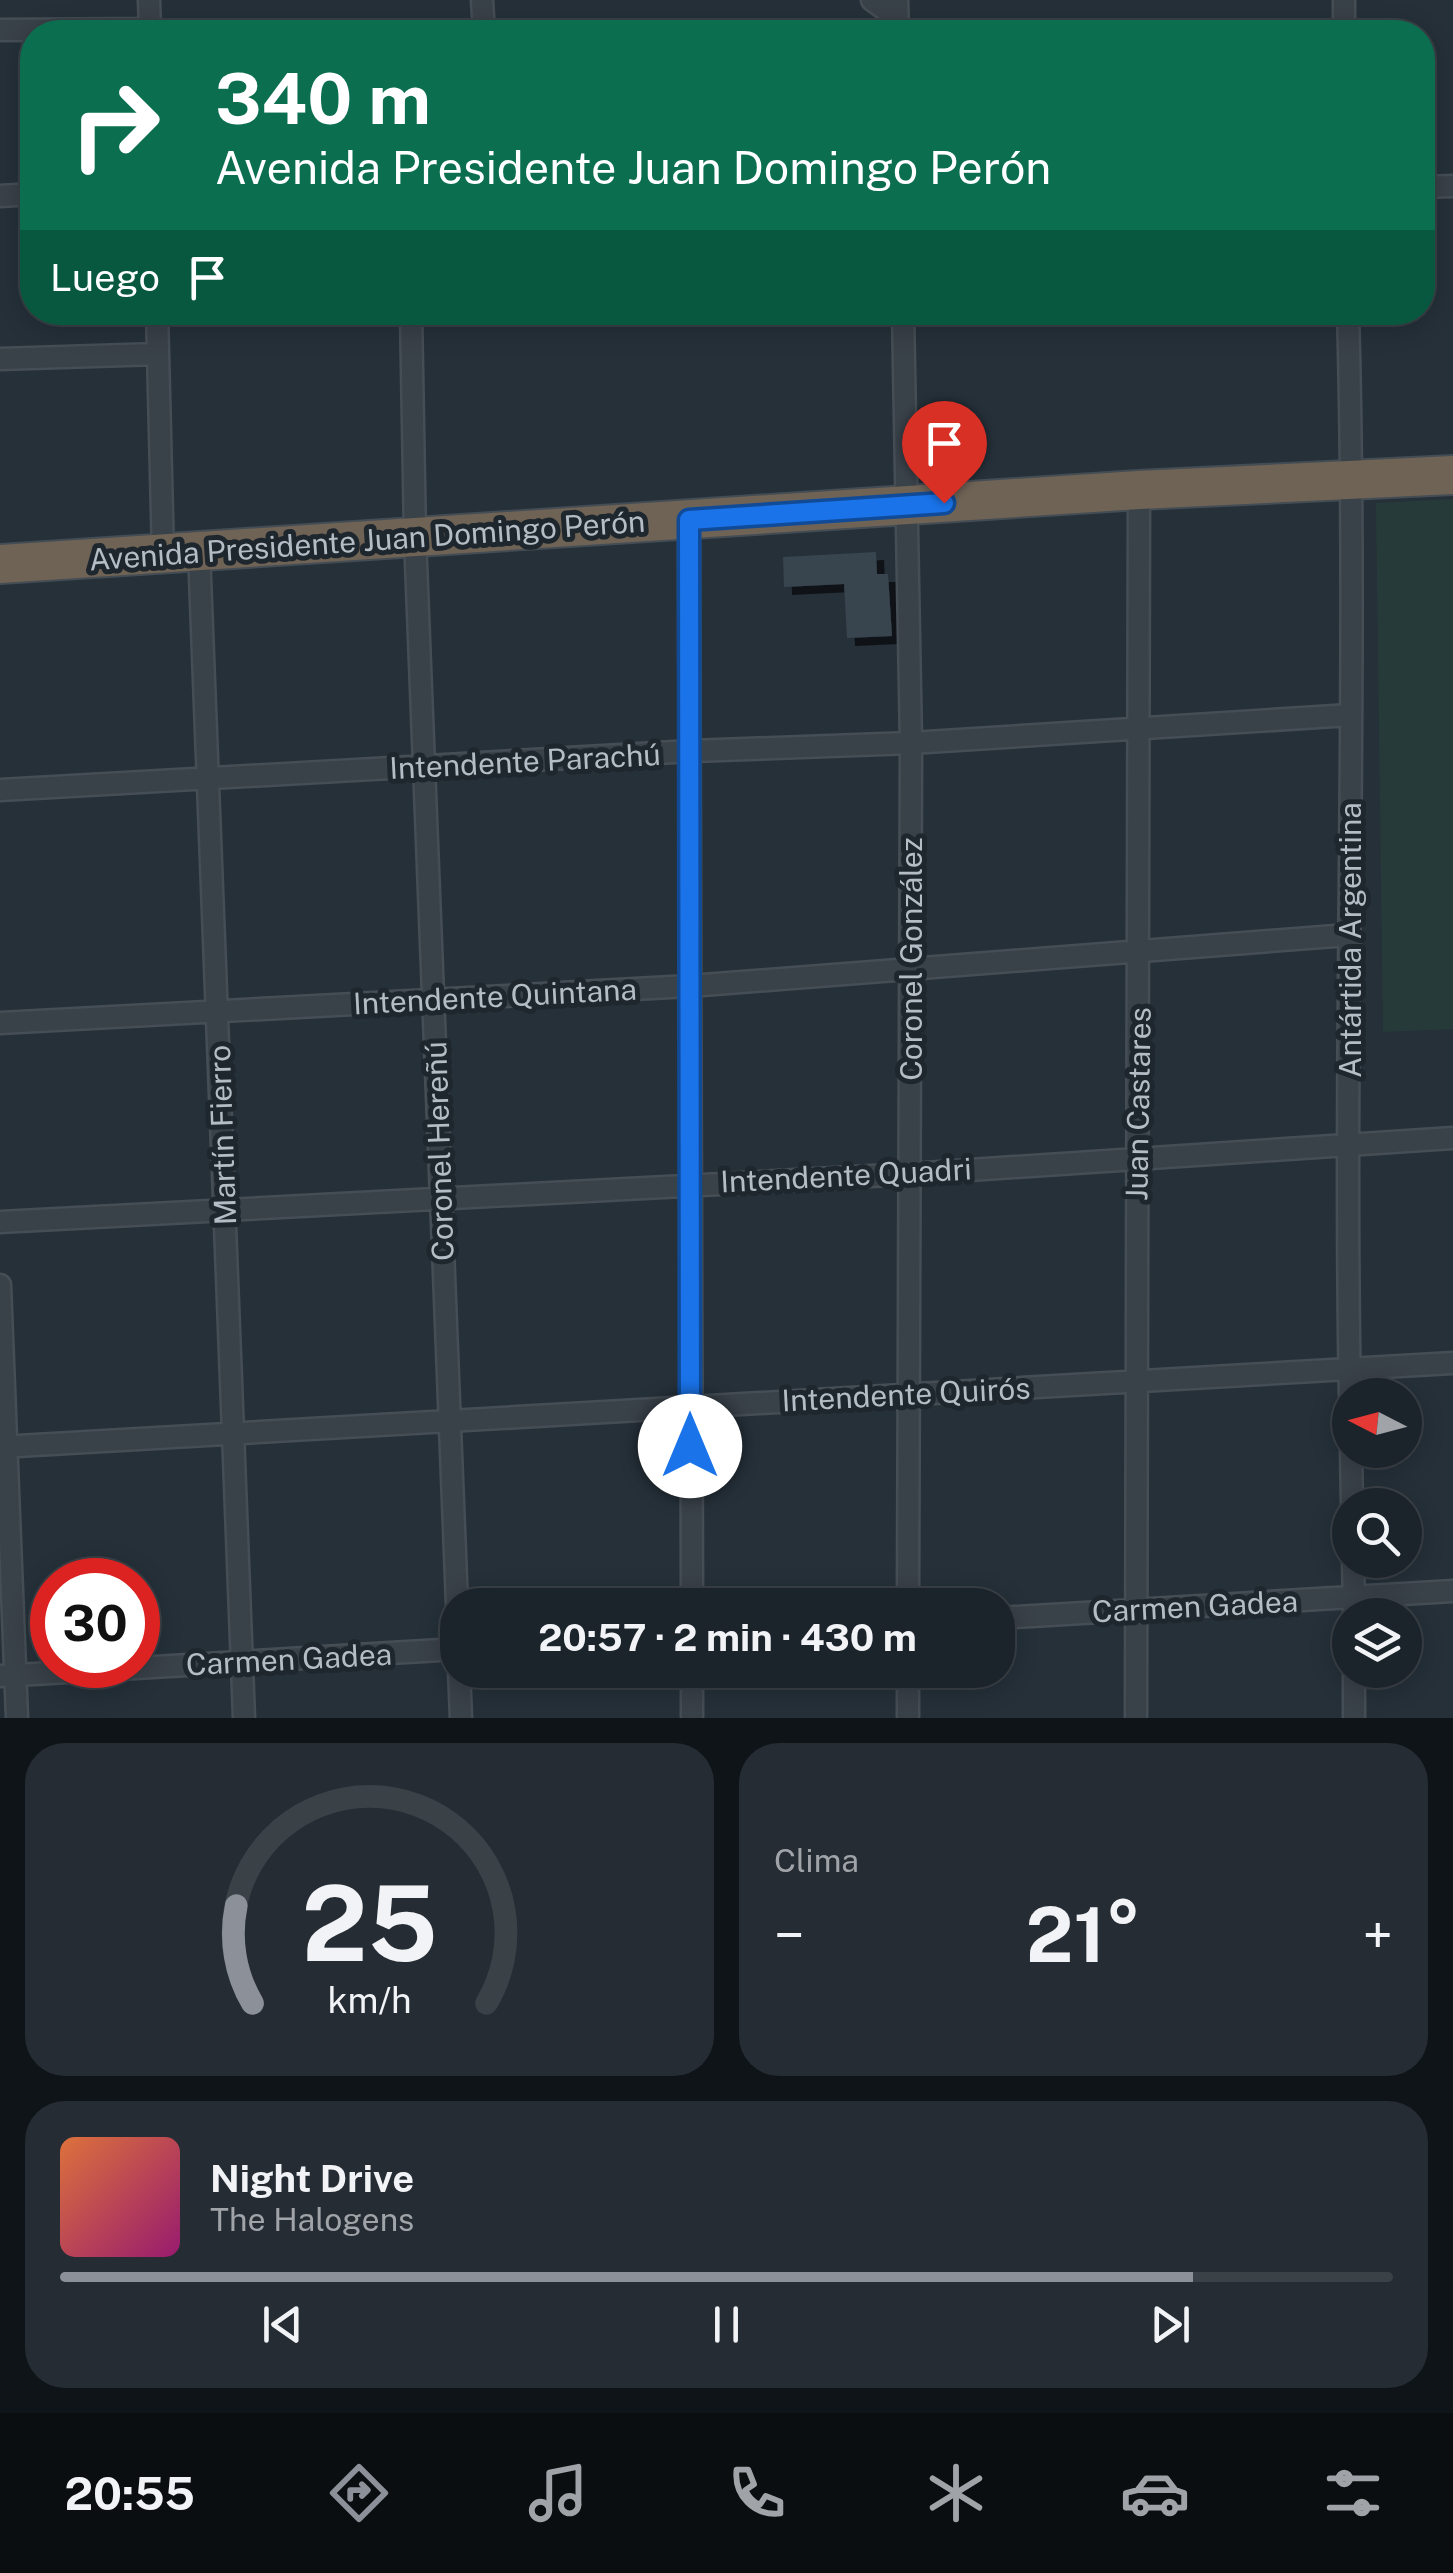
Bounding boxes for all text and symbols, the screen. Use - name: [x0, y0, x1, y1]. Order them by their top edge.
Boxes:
- text: 340 m: [215, 57, 431, 140]
- icon: right: [50, 60, 180, 190]
- text: Avenida Presidente Juan Domingo Perón: [215, 141, 1051, 194]
- icon: arrive: [180, 250, 235, 305]
- text: Luego: [50, 255, 160, 300]
- pin: [902, 401, 987, 504]
- icon: arrive: [917, 416, 972, 471]
- street label: Avenida Presidente Juan Domingo Perón: [88, 503, 646, 577]
- street label: Intendente Parachú: [388, 736, 662, 786]
- street label: Antártida Argentina: [1332, 802, 1368, 1078]
- street label: Coronel González: [893, 837, 929, 1081]
- street label: Intendente Quintana: [352, 971, 638, 1021]
- street label: Juan Castares: [1118, 1007, 1158, 1201]
- street label: Coronel Hereñú: [417, 1041, 461, 1261]
- street label: Martín Fierro: [201, 1044, 243, 1226]
- street label: Intendente Quadri: [720, 1150, 972, 1200]
- street label: Intendente Quirós: [781, 1370, 1031, 1418]
- north arrow: [1332, 1378, 1422, 1468]
- map controls: [1332, 1378, 1422, 1688]
- position arrow: [638, 1394, 742, 1498]
- button: search: [1332, 1488, 1422, 1578]
- speed limit sign: 30: [30, 1558, 160, 1688]
- street label: Carmen Gadea: [1091, 1583, 1299, 1629]
- button: layers: [1332, 1598, 1422, 1688]
- text: 20:57 · 2 min · 430 m: [538, 1615, 917, 1660]
- street label: Carmen Gadea: [185, 1636, 393, 1682]
- text: Clima: [774, 1842, 859, 1879]
- text: 25: [301, 1862, 438, 1984]
- text: 21°: [1026, 1891, 1141, 1979]
- text: −: [774, 1903, 805, 1967]
- text: +: [1363, 1903, 1393, 1967]
- text: km/h: [327, 1979, 412, 2021]
- text: Night Drive: [210, 2156, 414, 2201]
- text: The Halogens: [210, 2201, 414, 2238]
- icon: previous: [255, 2297, 310, 2352]
- icon: pause: [699, 2297, 754, 2352]
- icon: next: [1143, 2297, 1198, 2352]
- icon: directions: [324, 2458, 394, 2528]
- icon: music: [523, 2458, 593, 2528]
- icon: phone: [722, 2458, 792, 2528]
- icon: climate: [921, 2458, 991, 2528]
- icon: car: [1120, 2458, 1190, 2528]
- icon: filters: [1318, 2458, 1388, 2528]
- text: 20:55: [64, 2467, 195, 2520]

